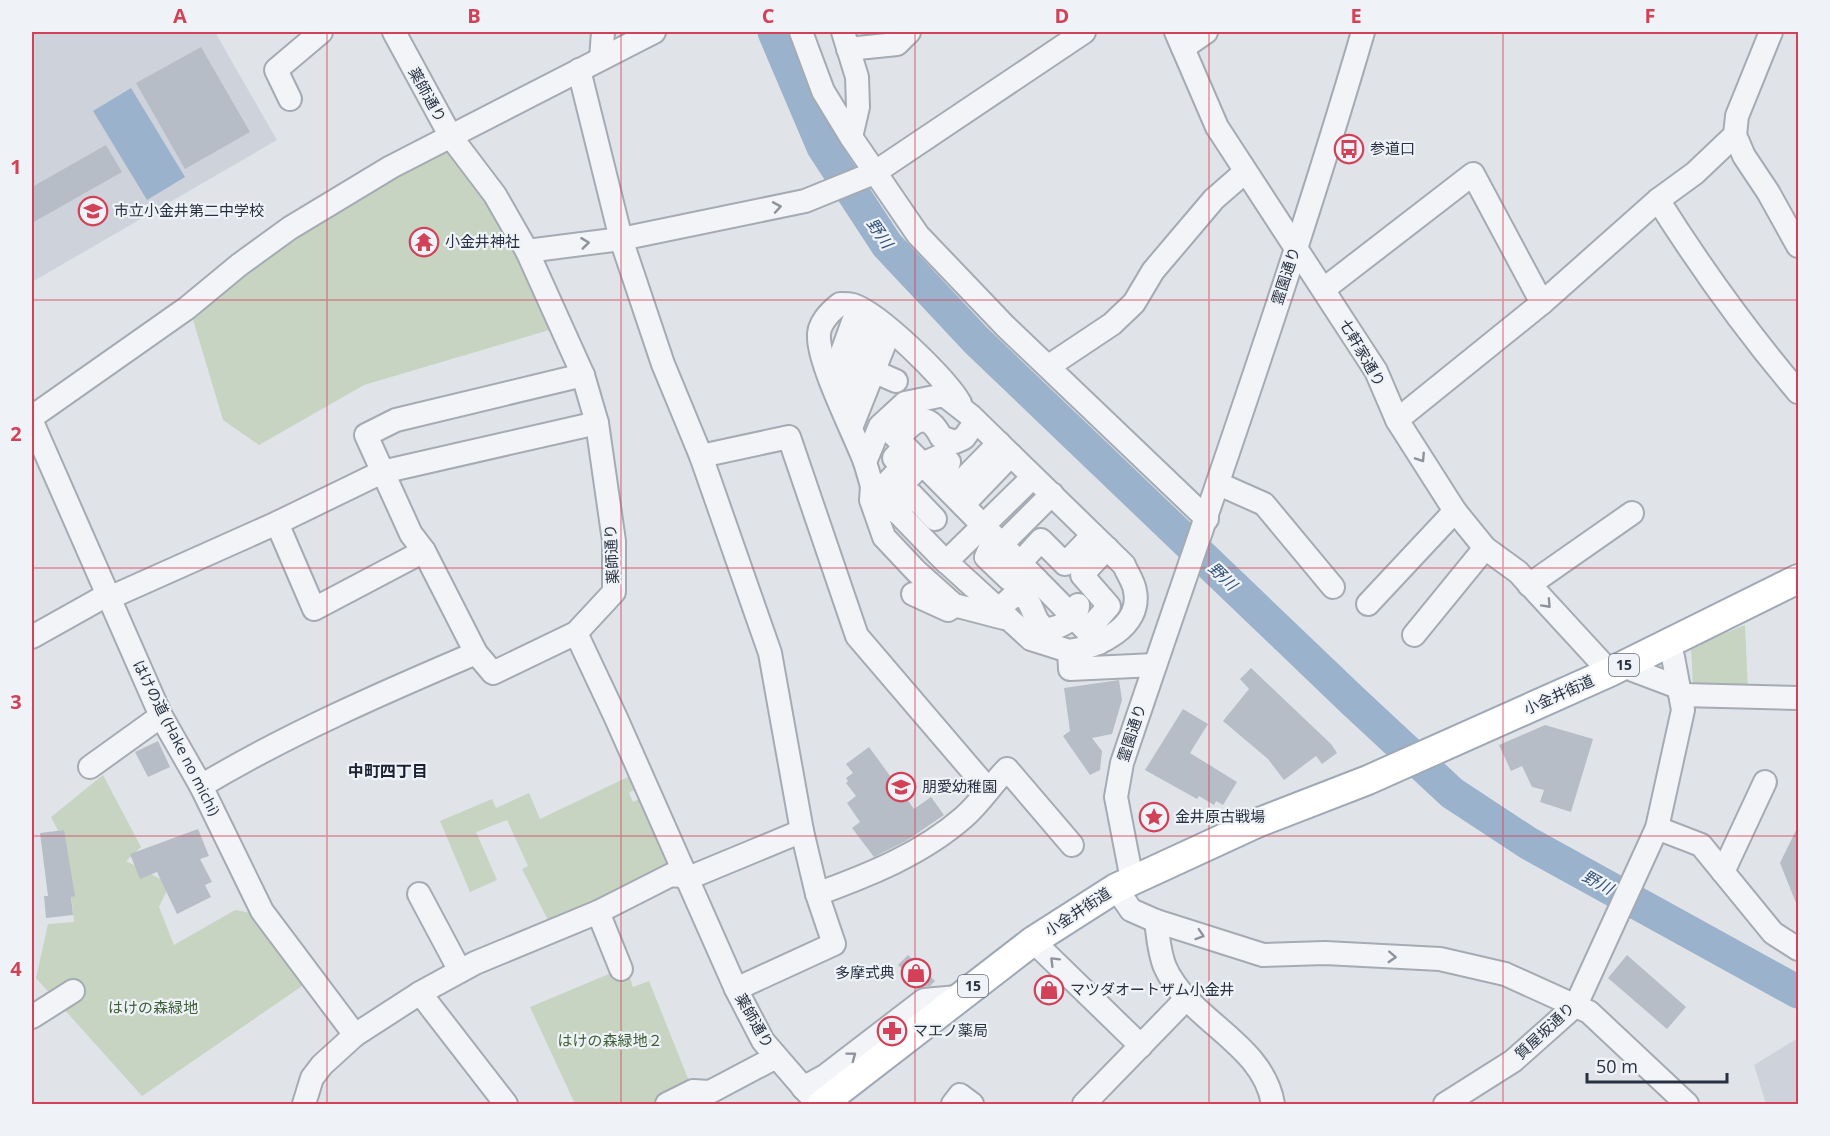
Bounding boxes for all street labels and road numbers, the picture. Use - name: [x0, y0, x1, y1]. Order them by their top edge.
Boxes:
- street label: 薬師通り: [405, 63, 451, 126]
- street label: 霊園通り: [1266, 244, 1304, 307]
- street label: 七軒家通り: [1335, 315, 1390, 390]
- street label: 薬師通り: [599, 524, 623, 585]
- road number: 15: [1609, 654, 1639, 676]
- street label: はけの道 (Hake no michi): [129, 656, 225, 819]
- street label: 小金井街道: [1520, 670, 1597, 718]
- street label: 霊園通り: [1112, 701, 1150, 764]
- street label: 小金井街道: [1041, 882, 1114, 940]
- road number: 15: [958, 975, 988, 997]
- street label: 薬師通り: [731, 990, 779, 1051]
- street label: 質屋坂通り: [1510, 997, 1579, 1063]

